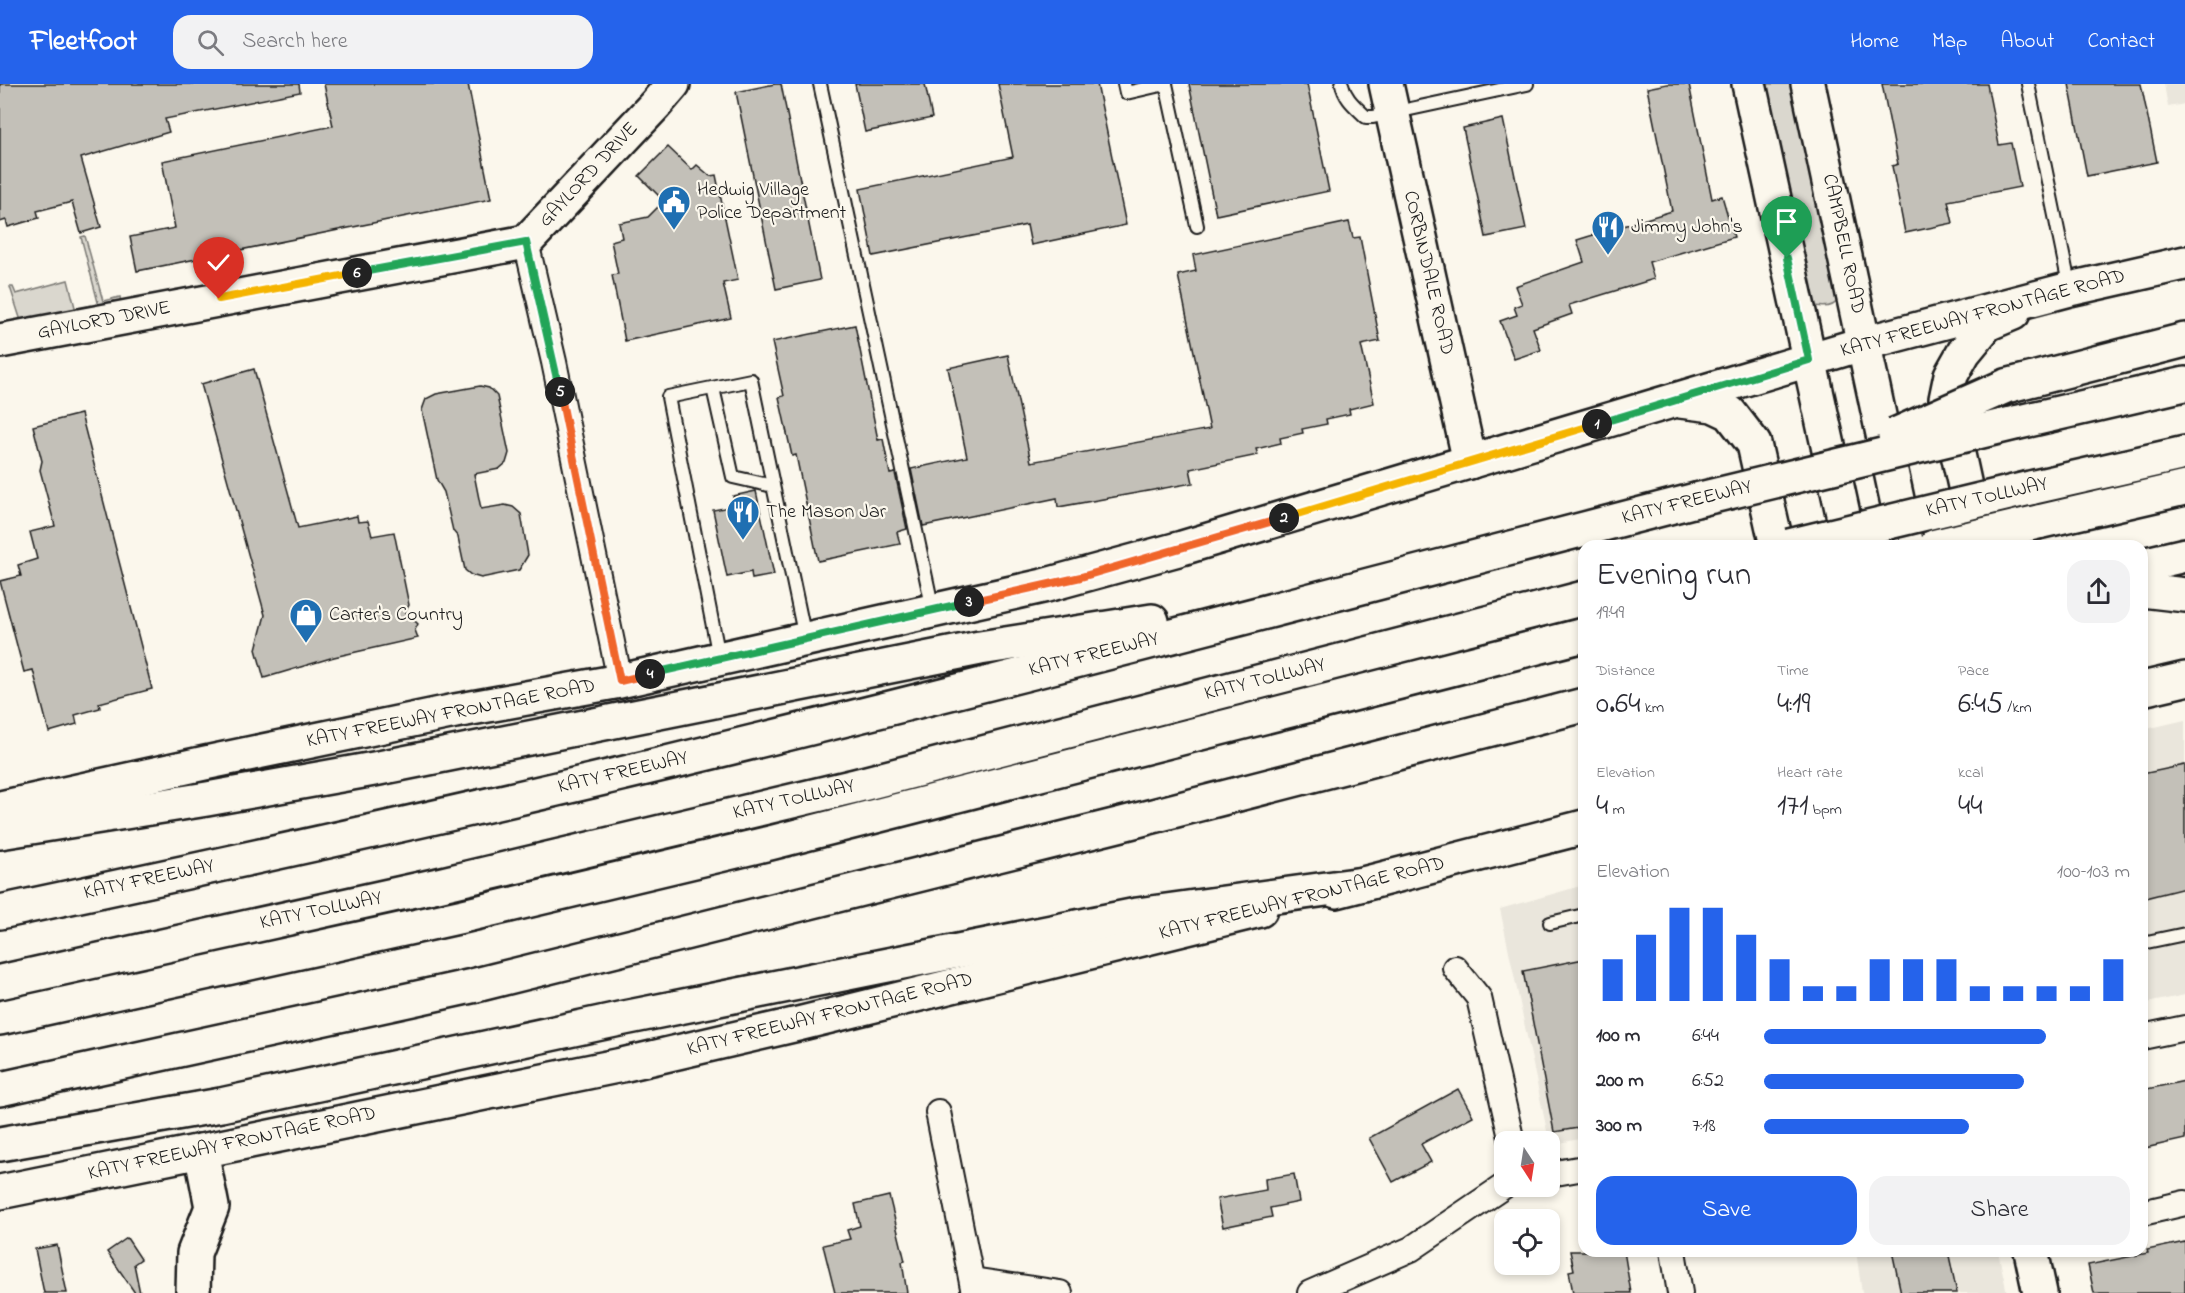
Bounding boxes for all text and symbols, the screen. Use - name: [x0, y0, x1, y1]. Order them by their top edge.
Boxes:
- search box: [173, 15, 593, 69]
- text: Fleetfoot: [30, 22, 137, 63]
- icon: search: [194, 26, 227, 59]
- text: Search here: [242, 26, 348, 58]
- text: Home: [1850, 27, 1899, 57]
- text: Map: [1932, 27, 1967, 57]
- text: About: [2000, 27, 2054, 57]
- text: Contact: [2087, 27, 2155, 57]
- street label: GAYLORD DRIVE: [532, 116, 646, 234]
- street label: CAMPBELL ROAD: [1814, 171, 1872, 317]
- place label: Hedwig Village Police Department: [697, 176, 847, 228]
- public building icon: Hedwig Village Police Department: [656, 184, 692, 231]
- street label: CORBINDALE ROAD: [1395, 188, 1461, 358]
- pin: [1761, 196, 1812, 258]
- icon: arrive: [1770, 205, 1803, 238]
- restaurant icon: Jimmy John's: [1590, 209, 1626, 256]
- place label: Jimmy John's: [1631, 213, 1743, 242]
- pin: [193, 237, 244, 299]
- icon: check: [202, 246, 235, 279]
- pin: 6: [342, 258, 372, 288]
- text: 6: [353, 261, 361, 285]
- street label: KATY FREEWAY FRONTAGE ROAD: [1837, 262, 2129, 366]
- street label: GAYLORD DRIVE: [35, 294, 173, 348]
- pin: 5: [545, 377, 575, 407]
- text: 5: [555, 380, 565, 404]
- pin: 1: [1582, 409, 1612, 439]
- text: 1: [1594, 412, 1600, 436]
- street label: KATY TOLLWAY: [1923, 470, 2051, 526]
- street label: KATY FREEWAY: [1619, 473, 1755, 533]
- restaurant icon: The Mason Jar: [725, 494, 761, 541]
- place label: The Mason Jar: [766, 498, 887, 527]
- pin: 2: [1269, 503, 1299, 533]
- text: 2: [1280, 506, 1288, 530]
- text: Evening run: [1596, 552, 1751, 600]
- button: share: [2067, 560, 2130, 623]
- pin: 3: [954, 587, 984, 617]
- text: 3: [966, 590, 972, 614]
- shop icon: Carter's Country: [288, 597, 324, 644]
- text: 19:49: [1596, 599, 1624, 628]
- place label: Carter's Country: [329, 601, 463, 630]
- street label: KATY FREEWAY: [1026, 625, 1162, 685]
- street label: KATY TOLLWAY: [1201, 651, 1329, 709]
- pin: 4: [635, 659, 665, 689]
- text: Distance: [1596, 659, 1655, 683]
- text: Time: [1777, 659, 1809, 683]
- text: Pace: [1958, 659, 1989, 683]
- text: 4: [647, 662, 653, 686]
- street label: KATY FREEWAY FRONTAGE ROAD: [304, 672, 598, 756]
- text: 0.64: [1596, 683, 1641, 727]
- text: 4:19: [1777, 683, 1810, 727]
- text: 6:45: [1958, 683, 2003, 727]
- text: km: [1641, 696, 1664, 720]
- text: /km: [2003, 696, 2032, 720]
- street label: KATY FREEWAY: [555, 744, 691, 802]
- text: Elevation: [1596, 761, 1655, 785]
- text: Heart rate: [1777, 761, 1843, 785]
- text: kcal: [1958, 761, 1983, 785]
- street label: KATY TOLLWAY: [730, 772, 858, 828]
- text: 4: [1596, 785, 1608, 829]
- text: 171: [1777, 785, 1808, 829]
- text: 44: [1958, 785, 1983, 829]
- text: m: [1608, 798, 1625, 822]
- text: bpm: [1808, 798, 1842, 822]
- street label: KATY FREEWAY FRONTAGE ROAD: [1156, 849, 1448, 949]
- street label: KATY FREEWAY: [81, 852, 217, 908]
- text: Elevation: [1596, 858, 1670, 887]
- text: 100–103 m: [2057, 858, 2130, 887]
- street label: KATY TOLLWAY: [257, 884, 385, 938]
- street label: KATY FREEWAY FRONTAGE ROAD: [684, 965, 976, 1065]
- text: 100 m: [1596, 1022, 1640, 1051]
- text: 6:44: [1692, 1022, 1719, 1051]
- text: 200 m: [1596, 1067, 1644, 1096]
- text: 6:52: [1692, 1067, 1724, 1096]
- street label: KATY FREEWAY FRONTAGE ROAD: [85, 1099, 379, 1189]
- text: 300 m: [1596, 1112, 1642, 1141]
- text: 7:18: [1692, 1112, 1716, 1141]
- north arrow: [1494, 1131, 1560, 1197]
- map controls: [1494, 1131, 1560, 1275]
- button: Save: [1596, 1176, 1857, 1245]
- button: Share: [1869, 1176, 2130, 1245]
- button: locate: [1494, 1209, 1560, 1275]

